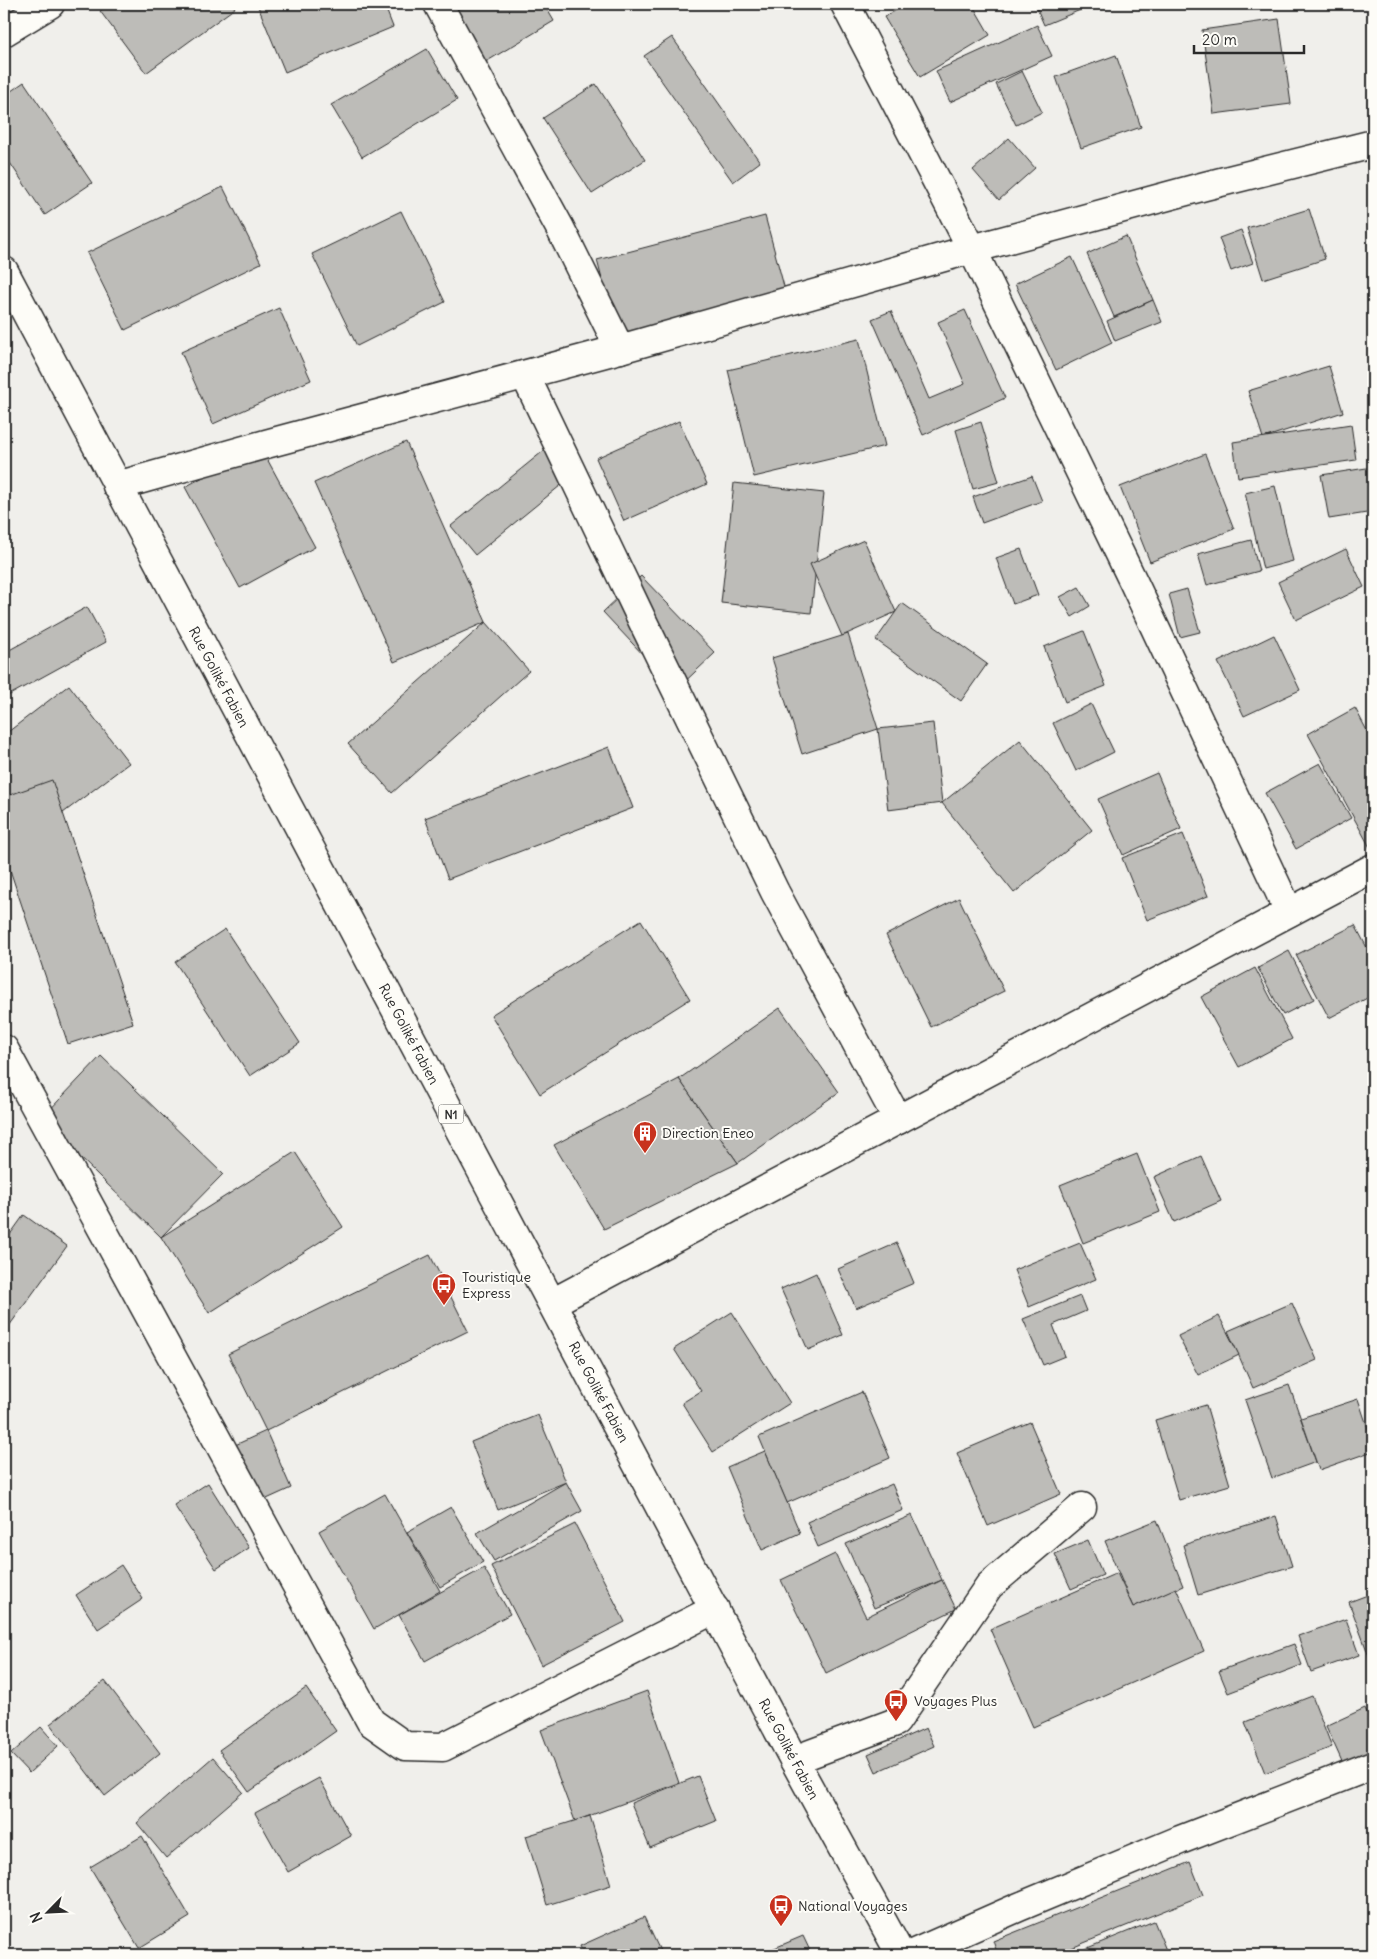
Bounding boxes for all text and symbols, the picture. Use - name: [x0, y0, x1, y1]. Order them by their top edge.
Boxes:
- scale bar: [1194, 22, 1304, 54]
- text: 20 m: [1202, 30, 1237, 49]
- street label: Rue Goliké Fabien: [185, 623, 253, 731]
- street label: Rue Goliké Fabien: [375, 980, 443, 1088]
- road number: N1: [438, 1104, 464, 1124]
- building icon: Direction Eneo: [632, 1120, 658, 1154]
- place label: Direction Eneo: [662, 1124, 754, 1142]
- place label: Touristique Express: [462, 1268, 531, 1302]
- bus stop icon: Touristique Express: [431, 1272, 457, 1306]
- street label: Rue Goliké Fabien: [565, 1338, 633, 1446]
- bus stop icon: Voyages Plus: [883, 1688, 909, 1722]
- place label: Voyages Plus: [914, 1692, 997, 1710]
- street label: Rue Goliké Fabien: [755, 1695, 823, 1803]
- north arrow: [22, 1886, 72, 1936]
- bus stop icon: National Voyages: [768, 1893, 794, 1927]
- place label: National Voyages: [798, 1897, 908, 1915]
- text: N: [26, 1909, 46, 1925]

